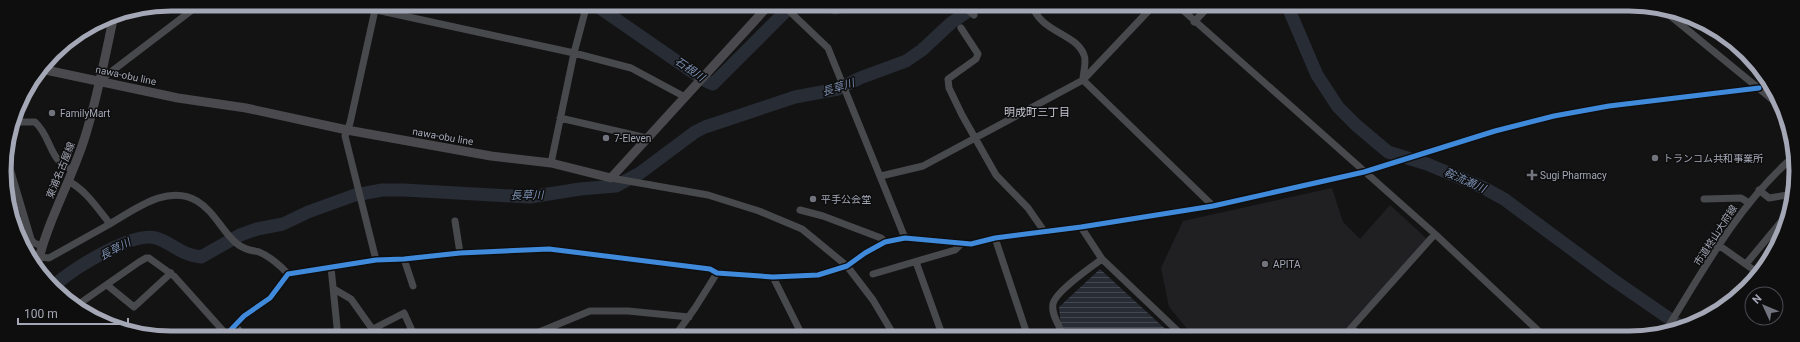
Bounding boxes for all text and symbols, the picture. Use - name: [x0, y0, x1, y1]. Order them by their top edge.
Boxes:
- water label: 石根川: [672, 55, 708, 85]
- street label: nawa-obu line: [95, 64, 157, 87]
- water label: 長草川: [820, 76, 857, 99]
- district label: 明成町三丁目: [1004, 106, 1070, 119]
- marker: FamilyMart: [47, 108, 57, 118]
- place label: FamilyMart: [60, 108, 110, 119]
- street label: nawa-obu line: [412, 126, 474, 147]
- marker: 7-Eleven: [601, 133, 611, 143]
- place label: 7-Eleven: [614, 133, 651, 144]
- street label: 東浦名古屋線: [44, 140, 77, 200]
- marker: トランコム共和事業所: [1650, 153, 1660, 163]
- place label: トランコム共和事業所: [1663, 153, 1763, 164]
- water label: 鞍流瀬川: [1442, 166, 1488, 196]
- marker: Sugi Pharmacy: [1527, 170, 1537, 180]
- place label: Sugi Pharmacy: [1540, 170, 1607, 181]
- water label: 長草川: [510, 189, 545, 202]
- marker: 平手公会堂: [808, 194, 818, 204]
- place label: 平手公会堂: [821, 194, 871, 205]
- street label: 市道柊山大府線: [1692, 203, 1739, 268]
- water label: 長草川: [98, 235, 134, 263]
- marker: APITA: [1260, 259, 1270, 269]
- place label: APITA: [1273, 259, 1301, 270]
- north arrow: [1744, 286, 1784, 326]
- text: N: [1750, 292, 1765, 307]
- scale bar: [18, 300, 128, 326]
- text: 100 m: [24, 307, 58, 321]

